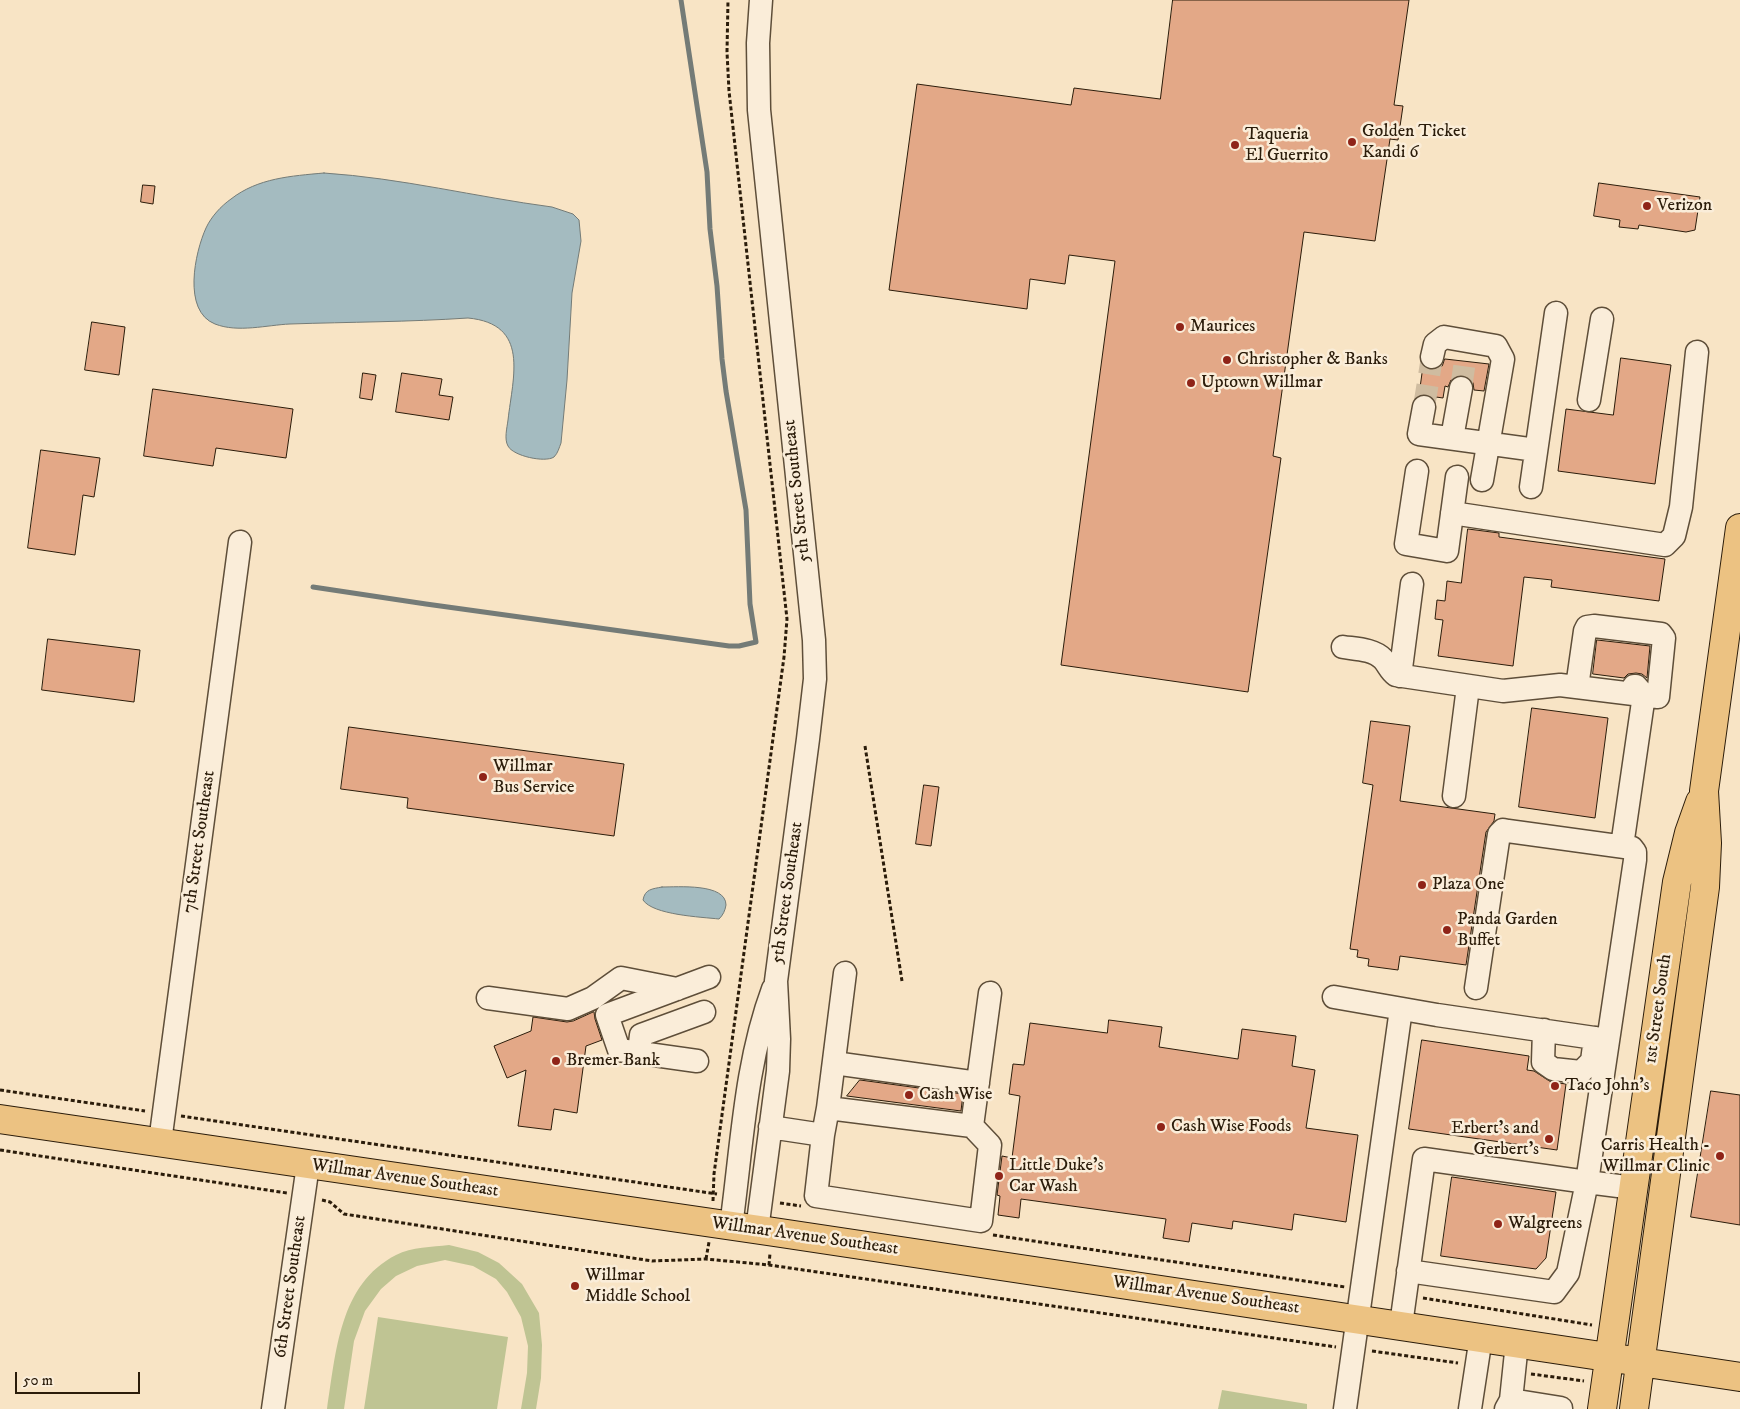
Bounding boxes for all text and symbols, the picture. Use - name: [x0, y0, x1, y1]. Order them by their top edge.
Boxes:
- place label: Golden Ticket Kandi 6: [1362, 121, 1466, 163]
- place label: Taqueria El Guerrito: [1245, 124, 1328, 166]
- marker: Golden Ticket Kandi 6: [1346, 136, 1358, 148]
- marker: Taqueria El Guerrito: [1229, 139, 1241, 151]
- place label: Verizon: [1657, 195, 1712, 217]
- marker: Verizon: [1641, 200, 1653, 212]
- place label: Maurices: [1190, 316, 1255, 338]
- marker: Maurices: [1174, 321, 1186, 333]
- place label: Christopher & Banks: [1237, 349, 1388, 371]
- marker: Christopher & Banks: [1221, 354, 1233, 366]
- place label: Uptown Willmar: [1201, 372, 1323, 394]
- marker: Uptown Willmar: [1185, 377, 1197, 389]
- street label: 5th Street Southeast: [780, 419, 816, 563]
- place label: Willmar Bus Service: [493, 756, 575, 799]
- street label: 7th Street Southeast: [179, 769, 221, 915]
- marker: Willmar Bus Service: [477, 771, 489, 783]
- street label: 5th Street Southeast: [767, 821, 809, 965]
- place label: Plaza One: [1432, 874, 1504, 896]
- marker: Plaza One: [1416, 879, 1428, 891]
- place label: Panda Garden Buffet: [1457, 909, 1558, 952]
- marker: Panda Garden Buffet: [1441, 924, 1453, 936]
- street label: 1st Street South: [1641, 953, 1677, 1065]
- place label: Bremer Bank: [566, 1050, 660, 1072]
- marker: Bremer Bank: [550, 1055, 562, 1067]
- place label: Taco John's: [1565, 1075, 1650, 1097]
- marker: Taco John's: [1549, 1080, 1561, 1092]
- place label: Cash Wise: [919, 1084, 993, 1106]
- marker: Cash Wise: [903, 1089, 915, 1101]
- place label: Cash Wise Foods: [1171, 1116, 1291, 1138]
- place label: Erbert's and Gerbert's: [1451, 1118, 1539, 1160]
- marker: Cash Wise Foods: [1155, 1121, 1167, 1133]
- marker: Erbert's and Gerbert's: [1543, 1133, 1555, 1145]
- place label: Carris Health - Willmar Clinic: [1601, 1135, 1710, 1178]
- marker: Carris Health - Willmar Clinic: [1714, 1150, 1726, 1162]
- street label: Willmar Avenue Southeast: [310, 1155, 500, 1203]
- place label: Little Duke's Car Wash: [1009, 1155, 1103, 1198]
- marker: Little Duke's Car Wash: [993, 1170, 1005, 1182]
- street label: Willmar Avenue Southeast: [710, 1213, 900, 1261]
- place label: Walgreens: [1508, 1213, 1582, 1235]
- street label: 6th Street Southeast: [270, 1214, 312, 1360]
- marker: Walgreens: [1492, 1218, 1504, 1230]
- place label: Willmar Middle School: [585, 1265, 690, 1308]
- street label: Willmar Avenue Southeast: [1111, 1272, 1301, 1320]
- marker: Willmar Middle School: [569, 1280, 581, 1292]
- scale bar: [18, 1362, 142, 1394]
- text: 50 m: [23, 1371, 53, 1390]

